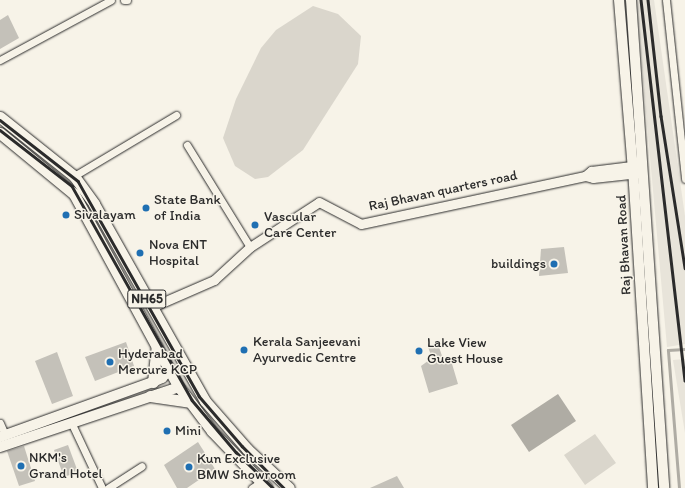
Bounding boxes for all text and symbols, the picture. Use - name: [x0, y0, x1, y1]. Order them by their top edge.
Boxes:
- street label: Raj Bhavan quarters road: [367, 167, 519, 215]
- place label: State Bank of India: [154, 192, 221, 224]
- street label: Raj Bhavan Road: [613, 194, 635, 296]
- marker: State Bank of India: [141, 203, 151, 213]
- place label: Sivalayam: [74, 207, 136, 223]
- place label: Vascular Care Center: [264, 209, 337, 242]
- marker: Sivalayam: [61, 210, 71, 220]
- marker: Vascular Care Center: [249, 219, 261, 231]
- place label: Nova ENT Hospital: [149, 237, 207, 270]
- marker: Nova ENT Hospital: [134, 247, 146, 259]
- place label: buildings: [491, 256, 546, 272]
- marker: buildings: [549, 259, 559, 269]
- road number: NH65: [127, 288, 167, 310]
- place label: Kerala Sanjeevani Ayurvedic Centre: [253, 334, 361, 366]
- place label: Lake View Guest House: [427, 335, 503, 368]
- marker: Kerala Sanjeevani Ayurvedic Centre: [238, 344, 250, 356]
- place label: Hyderabad Mercure KCP: [118, 346, 197, 378]
- marker: Lake View Guest House: [414, 346, 424, 356]
- marker: Hyderabad Mercure KCP: [105, 357, 115, 367]
- place label: Mini: [175, 423, 201, 439]
- marker: Mini: [162, 426, 172, 436]
- place label: NKM's Grand Hotel: [29, 450, 102, 482]
- place label: Kun Exclusive BMW Showroom: [197, 451, 296, 484]
- marker: NKM's Grand Hotel: [16, 461, 26, 471]
- marker: Kun Exclusive BMW Showroom: [184, 462, 194, 472]

